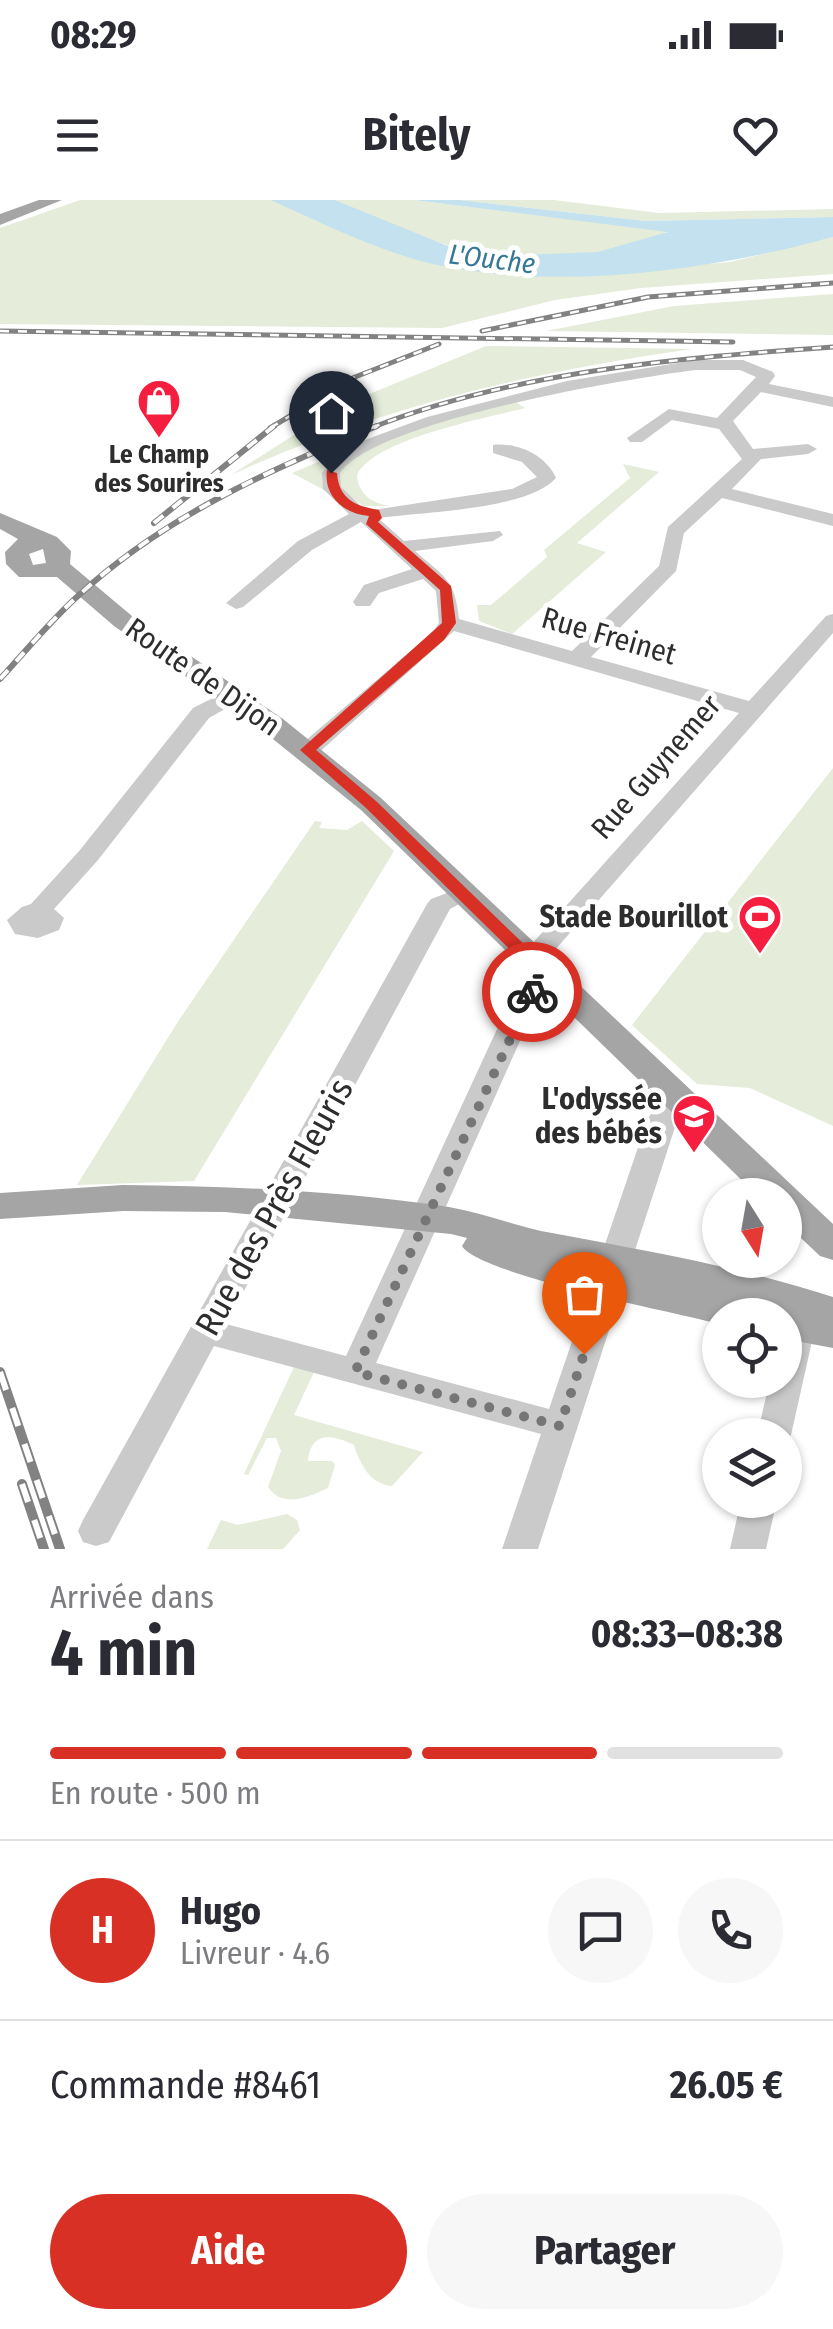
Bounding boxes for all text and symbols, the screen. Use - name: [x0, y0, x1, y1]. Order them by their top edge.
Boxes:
- text: 08:29: [50, 12, 137, 58]
- icon: menu: [50, 108, 105, 163]
- text: Bitely: [363, 108, 470, 162]
- icon: heart: [728, 108, 783, 163]
- water label: L'Ouche: [447, 237, 537, 281]
- pin: [289, 371, 374, 474]
- shop icon: Le Champ des Sourires: [136, 378, 182, 439]
- icon: home: [304, 386, 359, 441]
- place label: Le Champ des Sourires: [94, 440, 224, 499]
- street label: Rue Freinet: [537, 600, 681, 672]
- street label: Route de Dijon: [119, 610, 287, 744]
- street label: Rue Guynemer: [584, 687, 729, 846]
- sports icon: Stade Bourillot: [737, 894, 783, 955]
- place label: Stade Bourillot: [540, 899, 728, 935]
- courier: [482, 942, 582, 1042]
- icon: bike: [505, 965, 560, 1020]
- street label: Rue des Près Fleuris: [186, 1071, 362, 1343]
- place label: L'odyssée des bébés: [535, 1081, 662, 1151]
- school or university icon: L'odyssée des bébés: [671, 1093, 717, 1154]
- north arrow: [702, 1178, 802, 1278]
- map controls: [702, 1178, 802, 1518]
- pin: [542, 1252, 627, 1355]
- icon: bag: [557, 1267, 612, 1322]
- button: locate: [702, 1298, 802, 1398]
- button: layers: [702, 1418, 802, 1518]
- text: Arrivée dans: [50, 1578, 214, 1616]
- text: 08:33–08:38: [591, 1611, 783, 1657]
- text: 4 min: [50, 1614, 197, 1692]
- text: En route · 500 m: [50, 1774, 261, 1812]
- button: chat: [548, 1878, 653, 1983]
- button: phone: [678, 1878, 783, 1983]
- text: Hugo: [180, 1888, 261, 1934]
- text: H: [91, 1907, 114, 1953]
- text: Livreur · 4.6: [180, 1934, 330, 1972]
- text: Commande #8461: [50, 2062, 321, 2108]
- text: 26.05 €: [670, 2062, 783, 2108]
- button: Aide: [50, 2194, 407, 2309]
- button: Partager: [427, 2194, 783, 2309]

